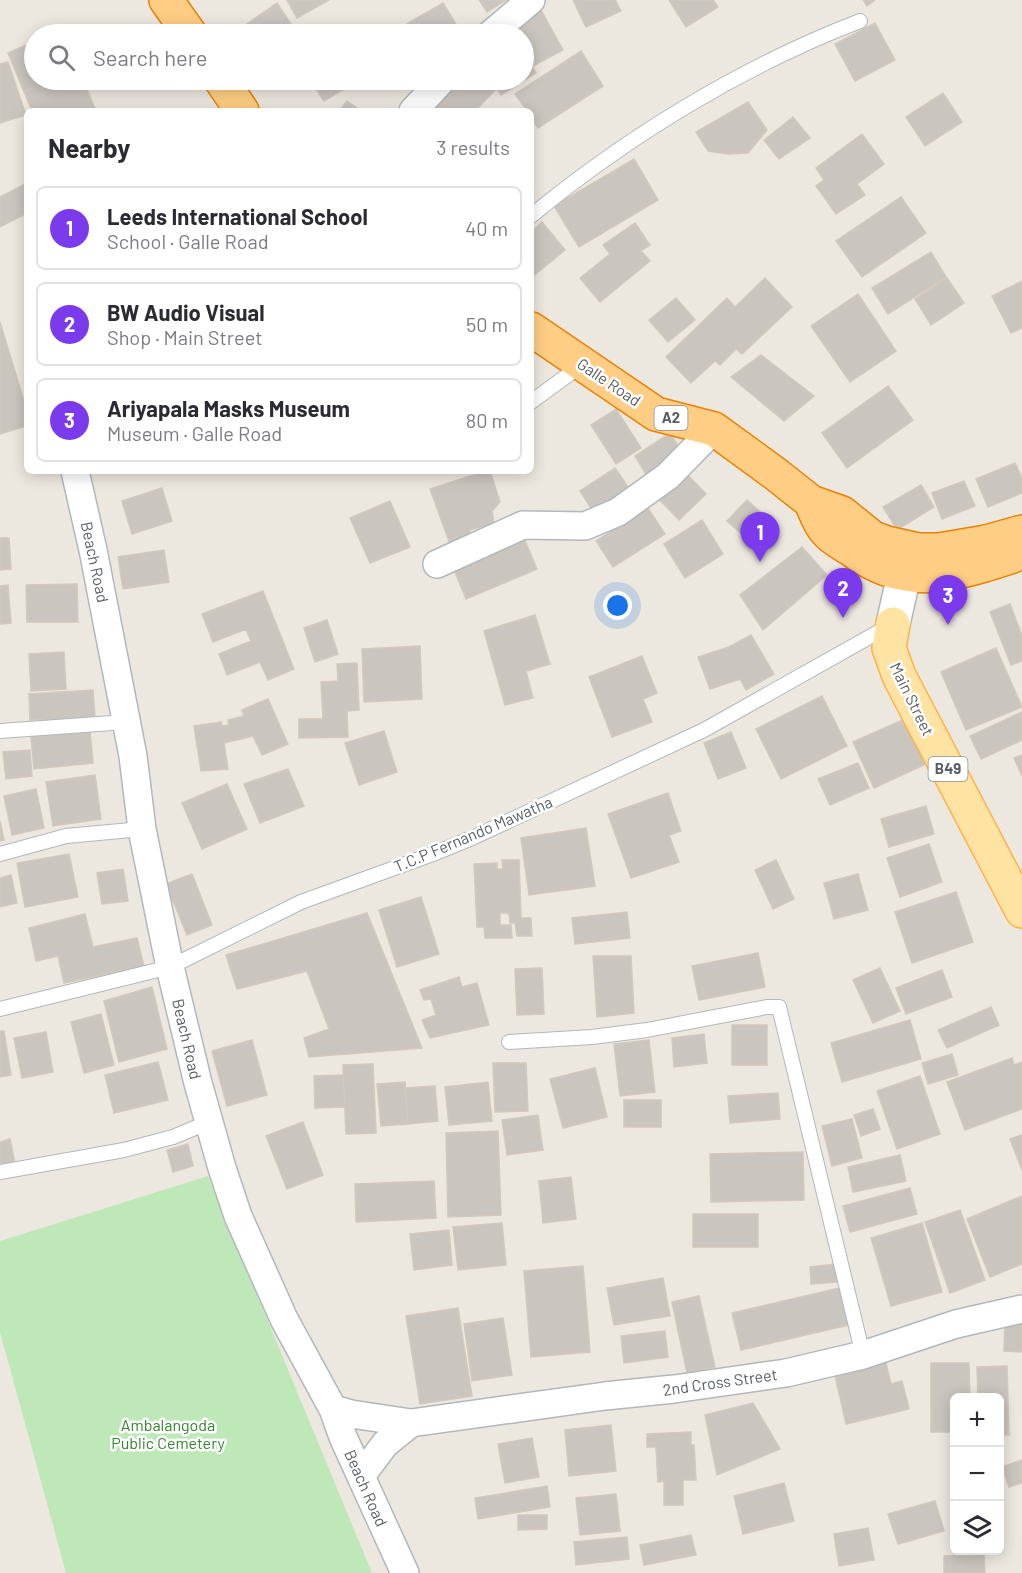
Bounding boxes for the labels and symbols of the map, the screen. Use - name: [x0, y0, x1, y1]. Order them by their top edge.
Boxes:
- street label: Galle Road: [574, 353, 645, 410]
- road number: A2: [654, 406, 688, 430]
- pin: 1: [740, 512, 780, 562]
- street label: Beach Road: [78, 520, 113, 604]
- pin: 2: [824, 568, 862, 618]
- pin: 3: [928, 576, 968, 625]
- your location: [603, 591, 632, 620]
- street label: Main Street: [887, 659, 938, 739]
- road number: B49: [928, 757, 968, 781]
- street label: T.C.P Fernando Mawatha: [391, 792, 555, 876]
- street label: Beach Road: [169, 997, 206, 1081]
- street label: 2nd Cross Street: [662, 1364, 778, 1399]
- park label: Ambalangoda Public Cemetery: [111, 1415, 225, 1452]
- street label: Beach Road: [341, 1446, 392, 1529]

